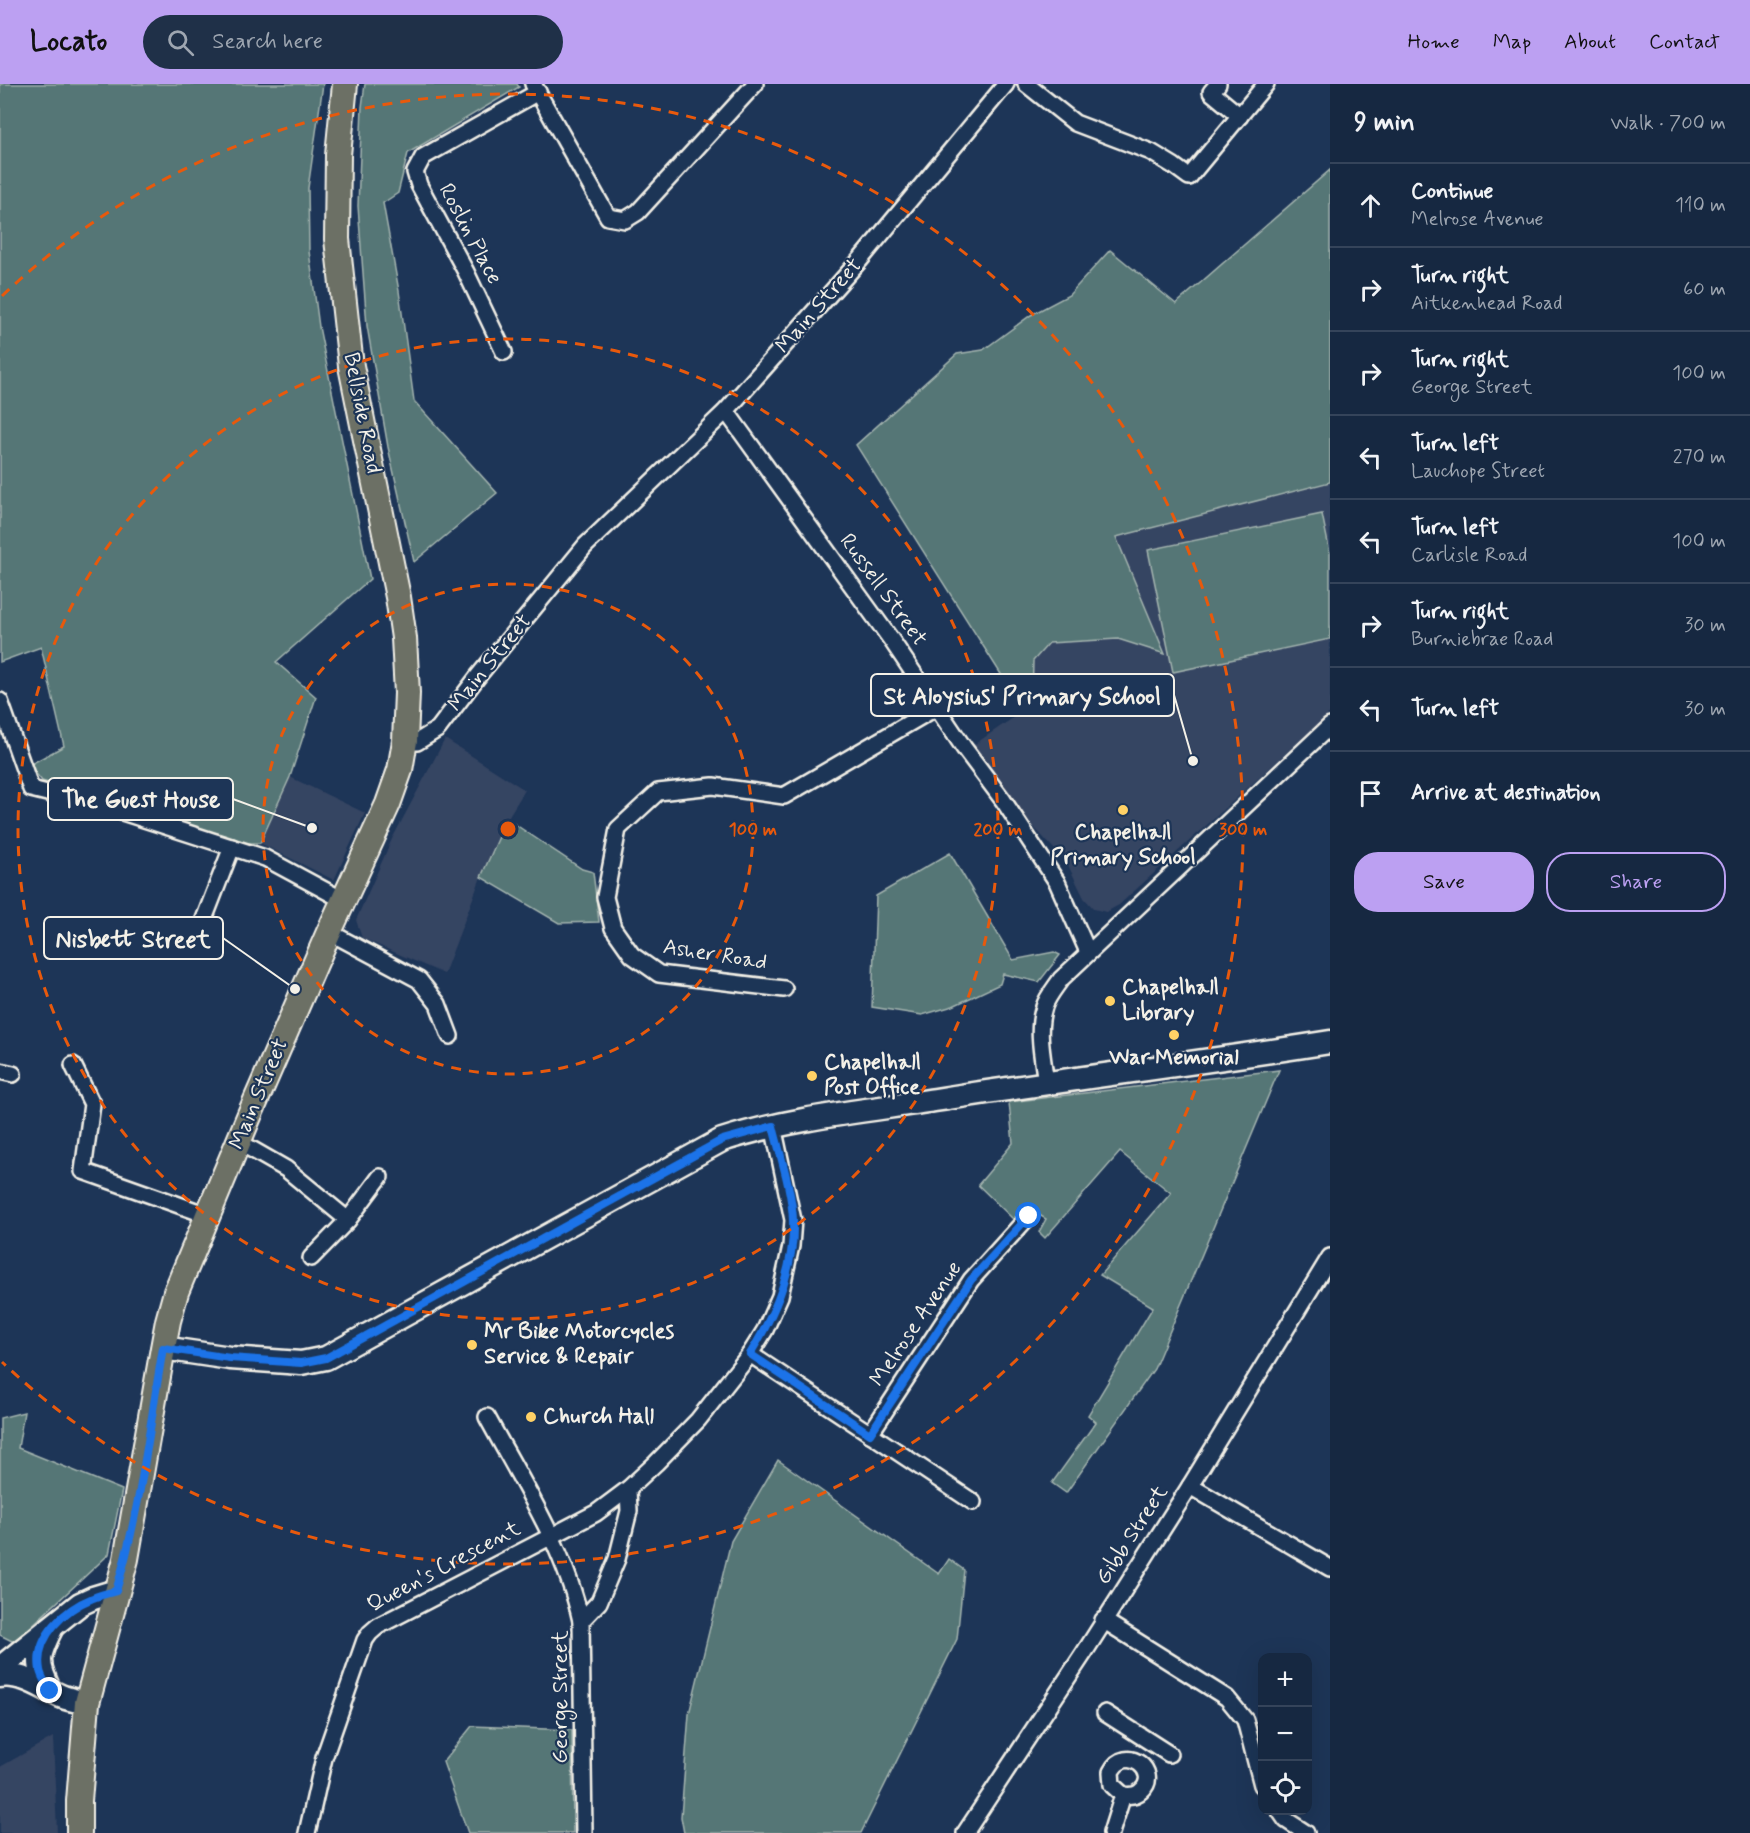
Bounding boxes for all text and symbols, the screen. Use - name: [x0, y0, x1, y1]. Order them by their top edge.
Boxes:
- search box: [143, 15, 563, 69]
- text: Locato: [30, 24, 107, 61]
- icon: search: [164, 26, 197, 59]
- text: Search here: [212, 28, 323, 56]
- text: Home: [1408, 28, 1460, 56]
- text: Map: [1493, 28, 1531, 56]
- text: About: [1564, 28, 1616, 56]
- text: Contact: [1649, 28, 1720, 56]
- text: 9 min: [1354, 106, 1415, 140]
- text: Walk · 700 m: [1610, 110, 1726, 137]
- text: Continue: [1411, 178, 1493, 206]
- street label: Roslin Place: [432, 179, 508, 289]
- icon: ahead: [1354, 189, 1387, 222]
- text: 110 m: [1675, 192, 1726, 219]
- text: Melrose Avenue: [1411, 206, 1543, 233]
- street label: Main Street: [770, 252, 868, 360]
- text: Turn right: [1411, 262, 1509, 290]
- icon: right: [1354, 273, 1387, 306]
- text: 60 m: [1683, 276, 1726, 303]
- text: Aitkenhead Road: [1411, 290, 1562, 317]
- text: Turn right: [1411, 346, 1509, 374]
- street label: Bellside Road: [337, 350, 387, 476]
- icon: right: [1354, 357, 1387, 390]
- text: 100 m: [1672, 360, 1726, 387]
- text: George Street: [1411, 374, 1532, 401]
- text: Turn left: [1411, 430, 1499, 458]
- icon: left: [1354, 441, 1387, 474]
- text: 270 m: [1673, 444, 1726, 471]
- text: Lauchope Street: [1411, 458, 1545, 485]
- text: Turn left: [1411, 514, 1499, 542]
- icon: left: [1354, 525, 1387, 558]
- street label: Russell Street: [833, 528, 933, 652]
- text: 100 m: [1672, 528, 1726, 555]
- text: Carlisle Road: [1411, 542, 1527, 569]
- text: Turn right: [1411, 598, 1509, 626]
- street label: Main Street: [442, 608, 538, 718]
- icon: right: [1354, 609, 1387, 642]
- text: 30 m: [1684, 612, 1726, 639]
- text: Burniebrae Road: [1411, 626, 1553, 653]
- callout: St Aloysius' Primary School: [871, 674, 1174, 716]
- text: St Aloysius' Primary School: [883, 682, 1161, 713]
- icon: left: [1354, 693, 1387, 726]
- text: Turn left: [1411, 695, 1499, 723]
- text: 30 m: [1684, 696, 1726, 723]
- icon: arrive: [1354, 777, 1387, 810]
- callout: The Guest House: [48, 778, 233, 820]
- text: Arrive at destination: [1411, 779, 1601, 807]
- text: The Guest House: [62, 785, 221, 816]
- marker: Chapelhall Primary School: [1116, 803, 1130, 817]
- text: 100 m: [729, 818, 777, 842]
- text: 200 m: [973, 818, 1023, 842]
- text: 300 m: [1219, 818, 1267, 842]
- centre of rings: [498, 819, 518, 839]
- place label: Chapelhall Primary School: [1050, 819, 1196, 872]
- button: Save: [1354, 852, 1534, 912]
- button: Share: [1546, 852, 1726, 912]
- callout: Nisbett Street: [44, 917, 223, 959]
- text: Nisbett Street: [55, 925, 211, 956]
- street label: Asher Road: [661, 933, 769, 977]
- place label: Chapelhall Library: [1122, 974, 1219, 1027]
- marker: Chapelhall Library: [1103, 994, 1117, 1008]
- marker: War Memorial: [1167, 1028, 1181, 1042]
- street label: Main Street: [223, 1034, 295, 1154]
- place label: War Memorial: [1108, 1044, 1239, 1072]
- place label: Chapelhall Post Office: [824, 1049, 921, 1102]
- marker: Chapelhall Post Office: [805, 1069, 819, 1083]
- route start: [1015, 1202, 1041, 1228]
- street label: Melrose Avenue: [864, 1256, 968, 1392]
- place label: Mr Bike Motorcycles Service & Repair: [484, 1318, 674, 1371]
- marker: Mr Bike Motorcycles Service & Repair: [465, 1338, 479, 1352]
- place label: Church Hall: [543, 1403, 655, 1431]
- marker: Church Hall: [524, 1410, 538, 1424]
- street label: Gibb Street: [1089, 1480, 1175, 1590]
- street label: Queen's Crescent: [362, 1515, 526, 1619]
- street label: George Street: [547, 1630, 578, 1764]
- map controls: [1258, 1653, 1312, 1815]
- button: +: [1258, 1653, 1312, 1707]
- route end: [36, 1677, 62, 1703]
- button: −: [1258, 1707, 1312, 1761]
- button: locate: [1258, 1761, 1312, 1815]

